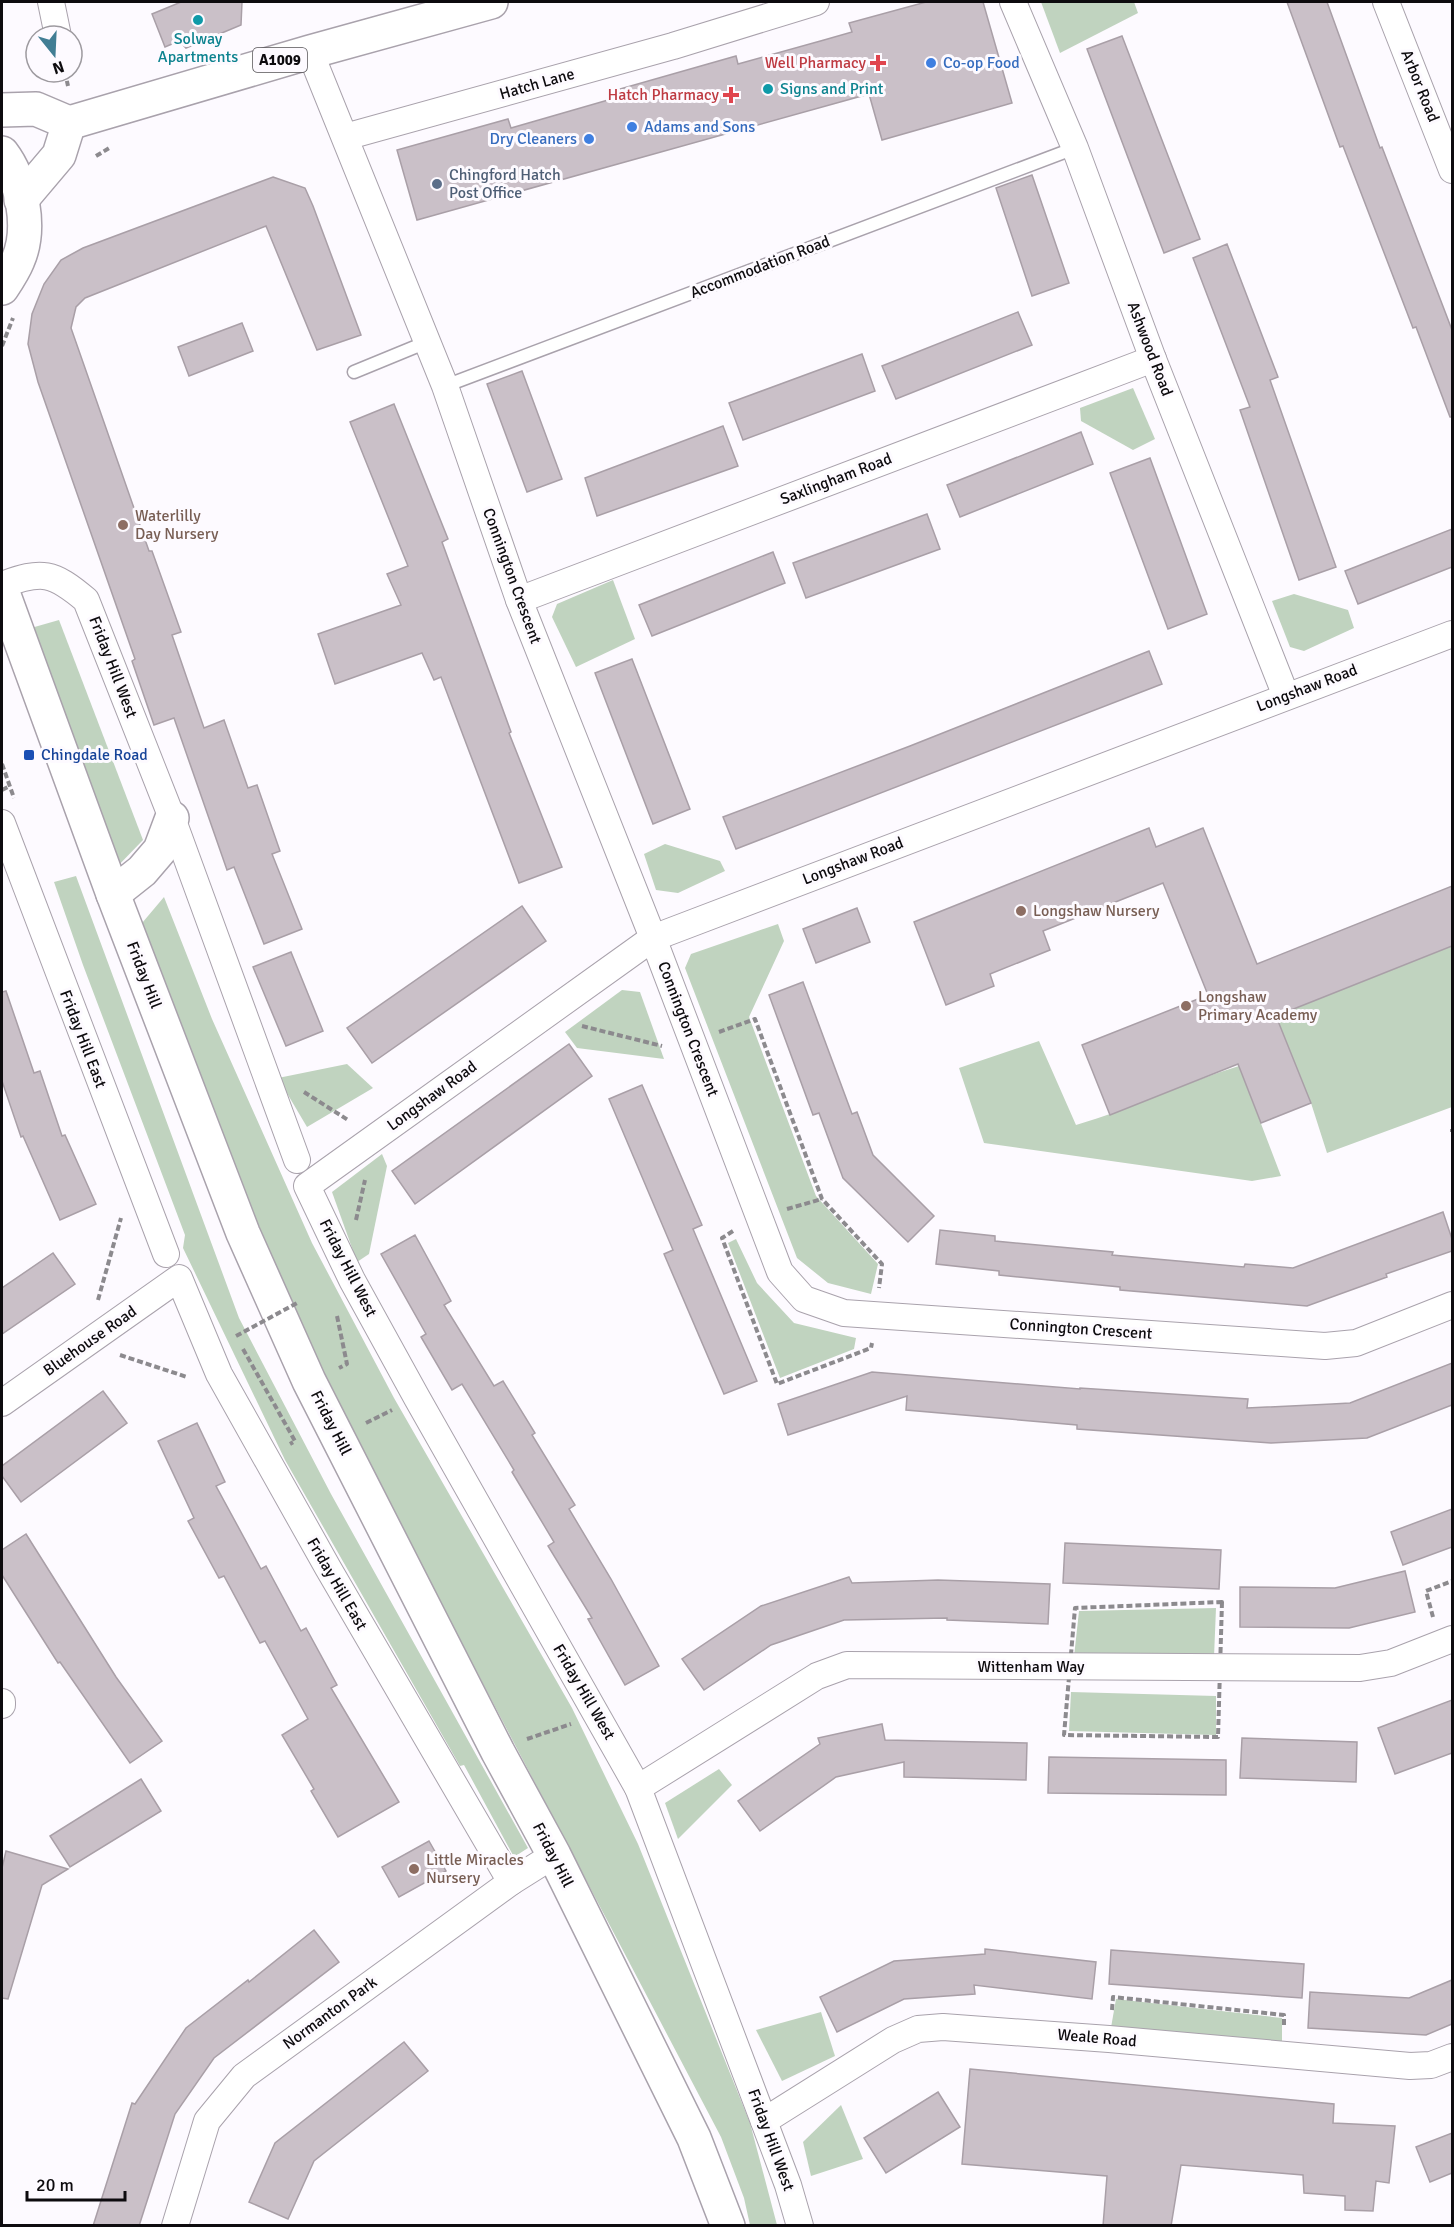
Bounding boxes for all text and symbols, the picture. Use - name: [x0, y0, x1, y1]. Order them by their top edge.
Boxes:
- marker: Solway Apartments: [191, 13, 205, 27]
- north arrow: [24, 24, 84, 84]
- place label: Solway Apartments: [158, 29, 238, 67]
- street label: Arbor Road: [1396, 47, 1444, 125]
- road number: A1009: [253, 48, 307, 72]
- place label: Well Pharmacy: [765, 53, 867, 73]
- place label: Co-op Food: [943, 53, 1020, 73]
- text: N: [50, 56, 67, 79]
- marker: Well Pharmacy: [871, 56, 885, 70]
- marker: Co-op Food: [924, 56, 938, 70]
- street label: Hatch Lane: [497, 64, 577, 104]
- place label: Signs and Print: [780, 79, 884, 99]
- marker: Signs and Print: [761, 82, 775, 96]
- place label: Hatch Pharmacy: [607, 85, 720, 105]
- marker: Hatch Pharmacy: [724, 88, 738, 102]
- place label: Adams and Sons: [644, 117, 755, 137]
- marker: Adams and Sons: [625, 120, 639, 134]
- place label: Dry Cleaners: [489, 129, 577, 149]
- marker: Dry Cleaners: [582, 132, 596, 146]
- place label: Chingford Hatch Post Office: [449, 165, 561, 203]
- marker: Chingford Hatch Post Office: [430, 177, 444, 191]
- street label: Accommodation Road: [687, 231, 833, 303]
- street label: Ashwood Road: [1123, 299, 1177, 399]
- street label: Saxlingham Road: [777, 449, 895, 509]
- street label: Connington Crescent: [478, 505, 546, 647]
- place label: Waterlilly Day Nursery: [135, 506, 219, 544]
- marker: Waterlilly Day Nursery: [116, 518, 130, 532]
- street label: Friday Hill West: [84, 613, 142, 721]
- street label: Longshaw Road: [1254, 660, 1360, 716]
- place label: Chingdale Road: [41, 745, 148, 765]
- marker: Chingdale Road: [22, 748, 36, 762]
- street label: Longshaw Road: [800, 833, 906, 889]
- place label: Longshaw Nursery: [1033, 901, 1160, 921]
- marker: Longshaw Nursery: [1014, 904, 1028, 918]
- street label: Friday Hill: [122, 939, 166, 1012]
- street label: Connington Crescent: [653, 959, 723, 1100]
- street label: Friday Hill East: [55, 987, 111, 1091]
- place label: Longshaw Primary Academy: [1198, 987, 1318, 1025]
- marker: Longshaw Primary Academy: [1179, 999, 1193, 1013]
- street label: Longshaw Road: [383, 1057, 481, 1135]
- street label: Friday Hill West: [315, 1216, 381, 1321]
- street label: Bluehouse Road: [39, 1301, 141, 1381]
- street label: Connington Crescent: [1009, 1314, 1153, 1344]
- street label: Friday Hill: [306, 1387, 356, 1459]
- street label: Friday Hill East: [302, 1534, 372, 1634]
- street label: Friday Hill West: [549, 1641, 620, 1744]
- street label: Wittenham Way: [977, 1657, 1085, 1677]
- street label: Friday Hill: [528, 1819, 578, 1891]
- place label: Little Miracles Nursery: [426, 1850, 524, 1888]
- marker: Little Miracles Nursery: [407, 1862, 421, 1876]
- street label: Normanton Park: [279, 1972, 381, 2054]
- street label: Weale Road: [1057, 2025, 1137, 2051]
- street label: Friday Hill West: [743, 2086, 799, 2194]
- scale bar: [27, 2164, 124, 2202]
- text: 20 m: [36, 2174, 74, 2196]

